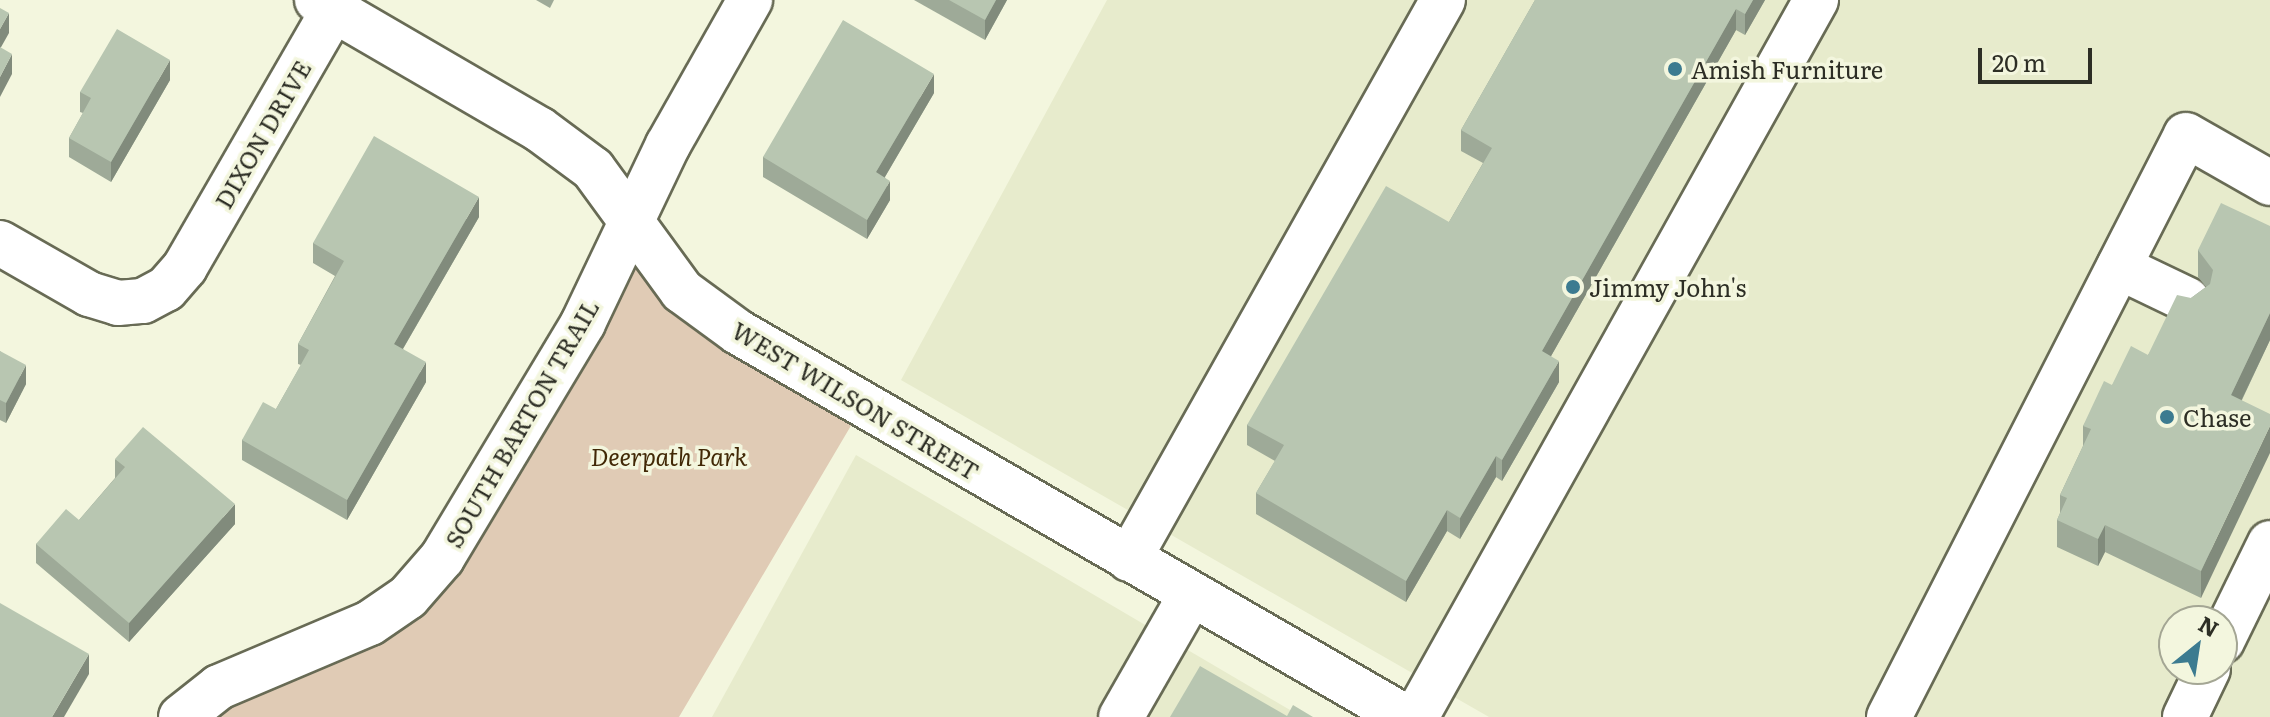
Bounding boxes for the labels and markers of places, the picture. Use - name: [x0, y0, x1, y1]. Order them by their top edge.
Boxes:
- place label: Amish Furniture: [1691, 55, 1883, 83]
- marker: Amish Furniture: [1666, 60, 1684, 78]
- place label: Jimmy John's: [1589, 273, 1746, 301]
- marker: Jimmy John's: [1564, 278, 1582, 296]
- place label: Chase: [2183, 403, 2251, 431]
- marker: Chase: [2158, 408, 2176, 426]

